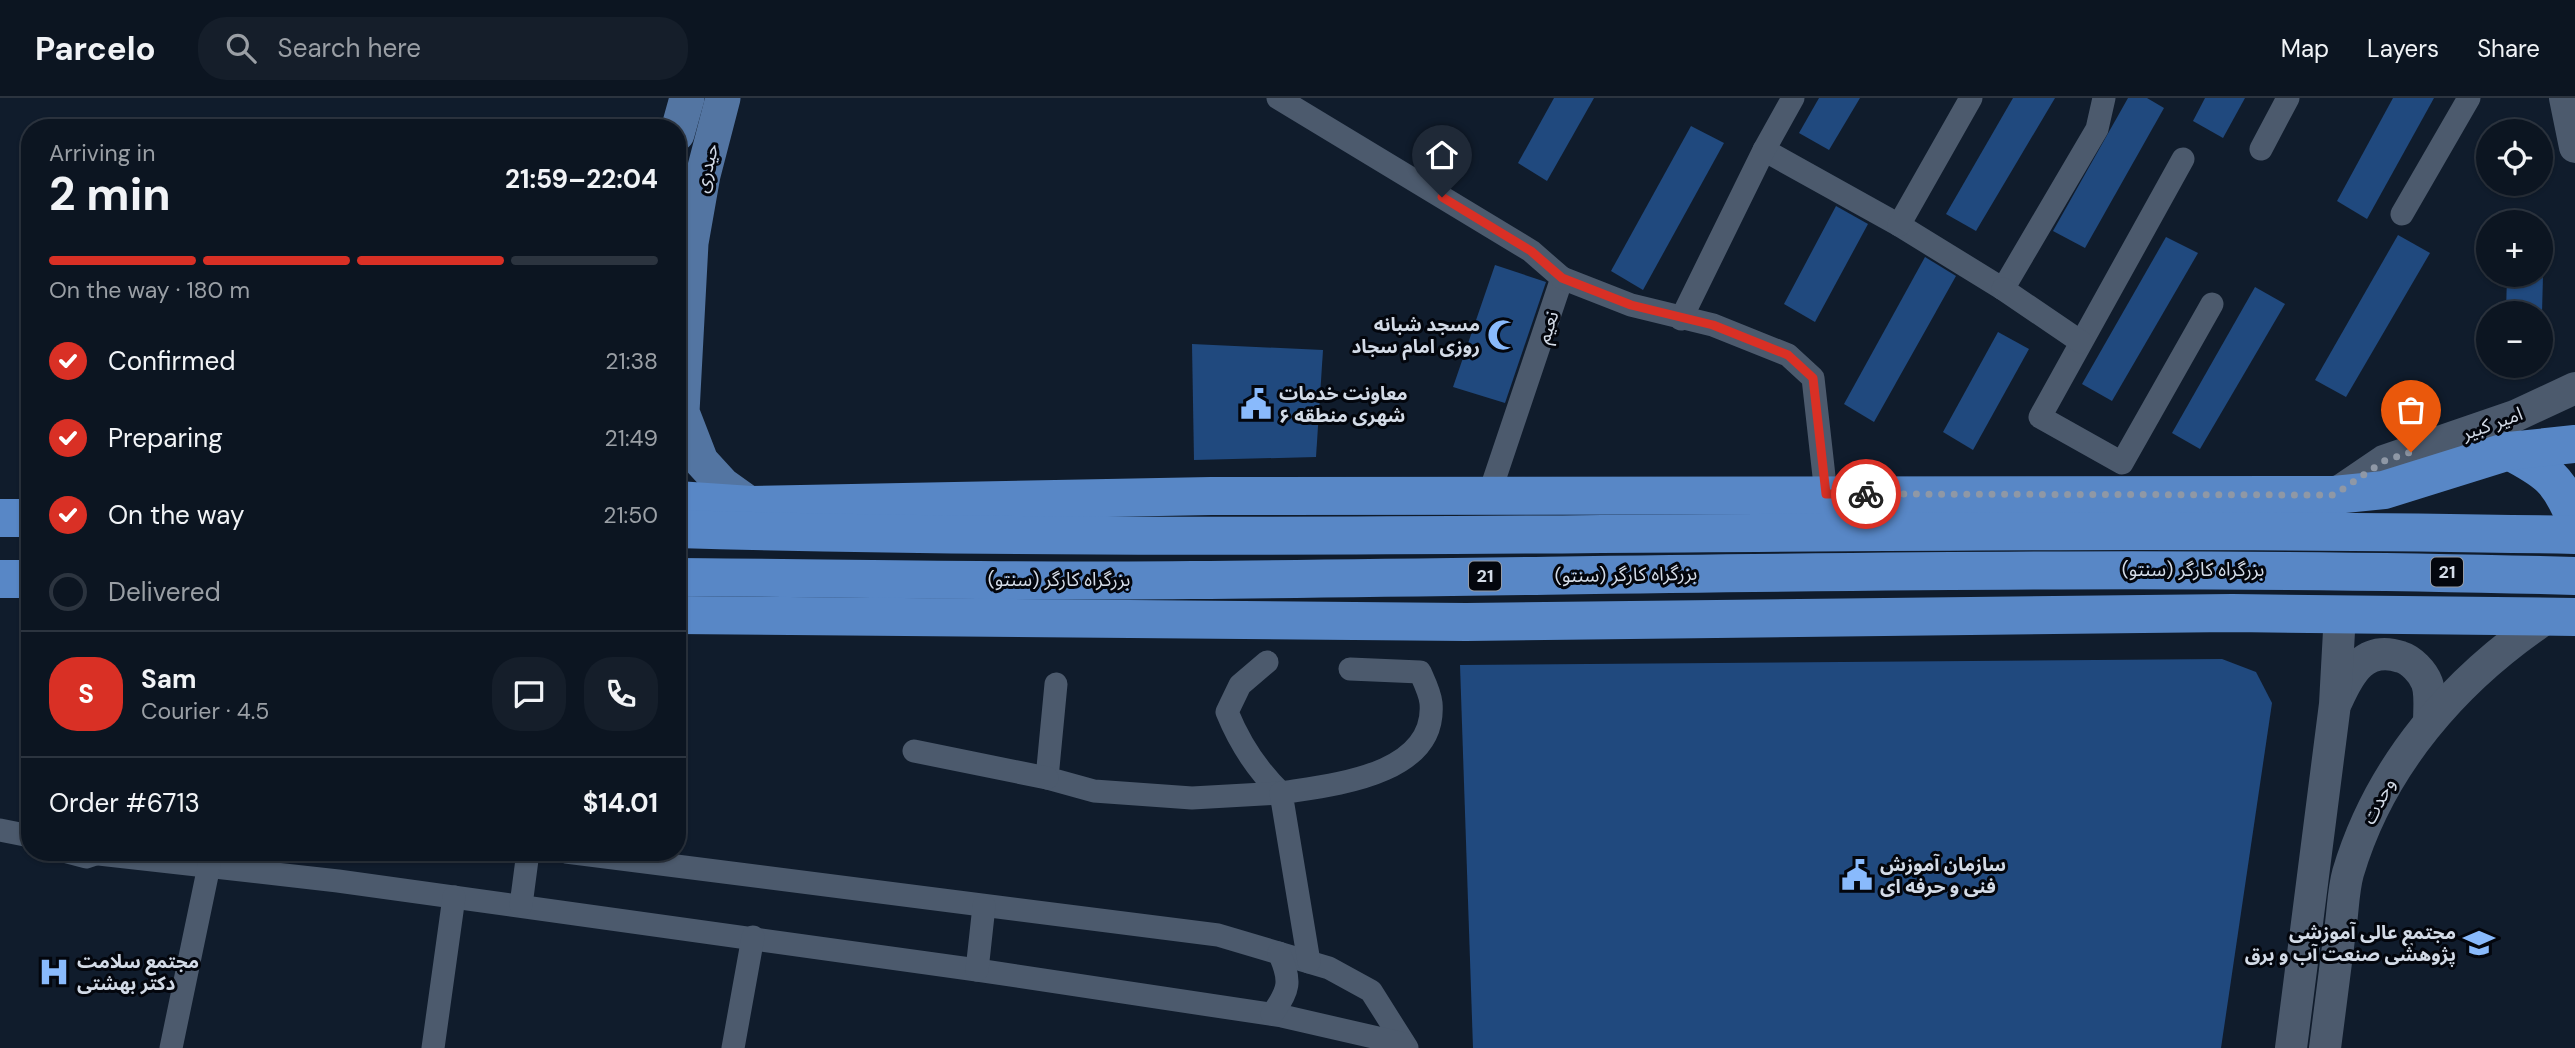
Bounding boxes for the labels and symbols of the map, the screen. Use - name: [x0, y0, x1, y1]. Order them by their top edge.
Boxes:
- pin: [1412, 125, 1472, 197]
- street label: حیدری: [689, 141, 724, 195]
- street label: نعیم: [1531, 308, 1566, 347]
- place label: مسجد شبانه روزی امام سجاد: [1351, 312, 1480, 361]
- mosque icon: مسجد شبانه روزی امام سجاد: [1486, 318, 1520, 352]
- pin: [2381, 380, 2441, 452]
- place label: معاونت خدمات شهری منطقه ۶: [1279, 381, 1408, 428]
- public building icon: معاونت خدمات شهری منطقه ۶: [1239, 387, 1273, 421]
- street label: امیر کبیر: [2457, 401, 2526, 446]
- courier: [1831, 459, 1901, 529]
- street label: بزرگراه کارگر (سنتو): [2122, 557, 2264, 582]
- road number: 21: [2431, 558, 2463, 586]
- street label: بزرگراه کارگر (سنتو): [1554, 561, 1698, 588]
- road number: 21: [1469, 562, 1501, 590]
- street label: بزرگراه کارگر (سنتو): [988, 567, 1130, 592]
- street label: وحدت: [2356, 774, 2401, 829]
- place label: سازمان آموزش فنی و حرفه ای: [1880, 852, 2006, 899]
- public building icon: سازمان آموزش فنی و حرفه ای: [1840, 858, 1874, 892]
- place label: مجتمع عالی آموزشی پژوهشی صنعت آب و برق: [2245, 920, 2456, 967]
- school or university icon: مجتمع عالی آموزشی پژوهشی صنعت آب و برق: [2462, 926, 2496, 960]
- place label: مجتمع سلامت دکتر بهشتی: [77, 949, 199, 996]
- hospital icon: مجتمع سلامت دکتر بهشتی: [37, 955, 71, 989]

